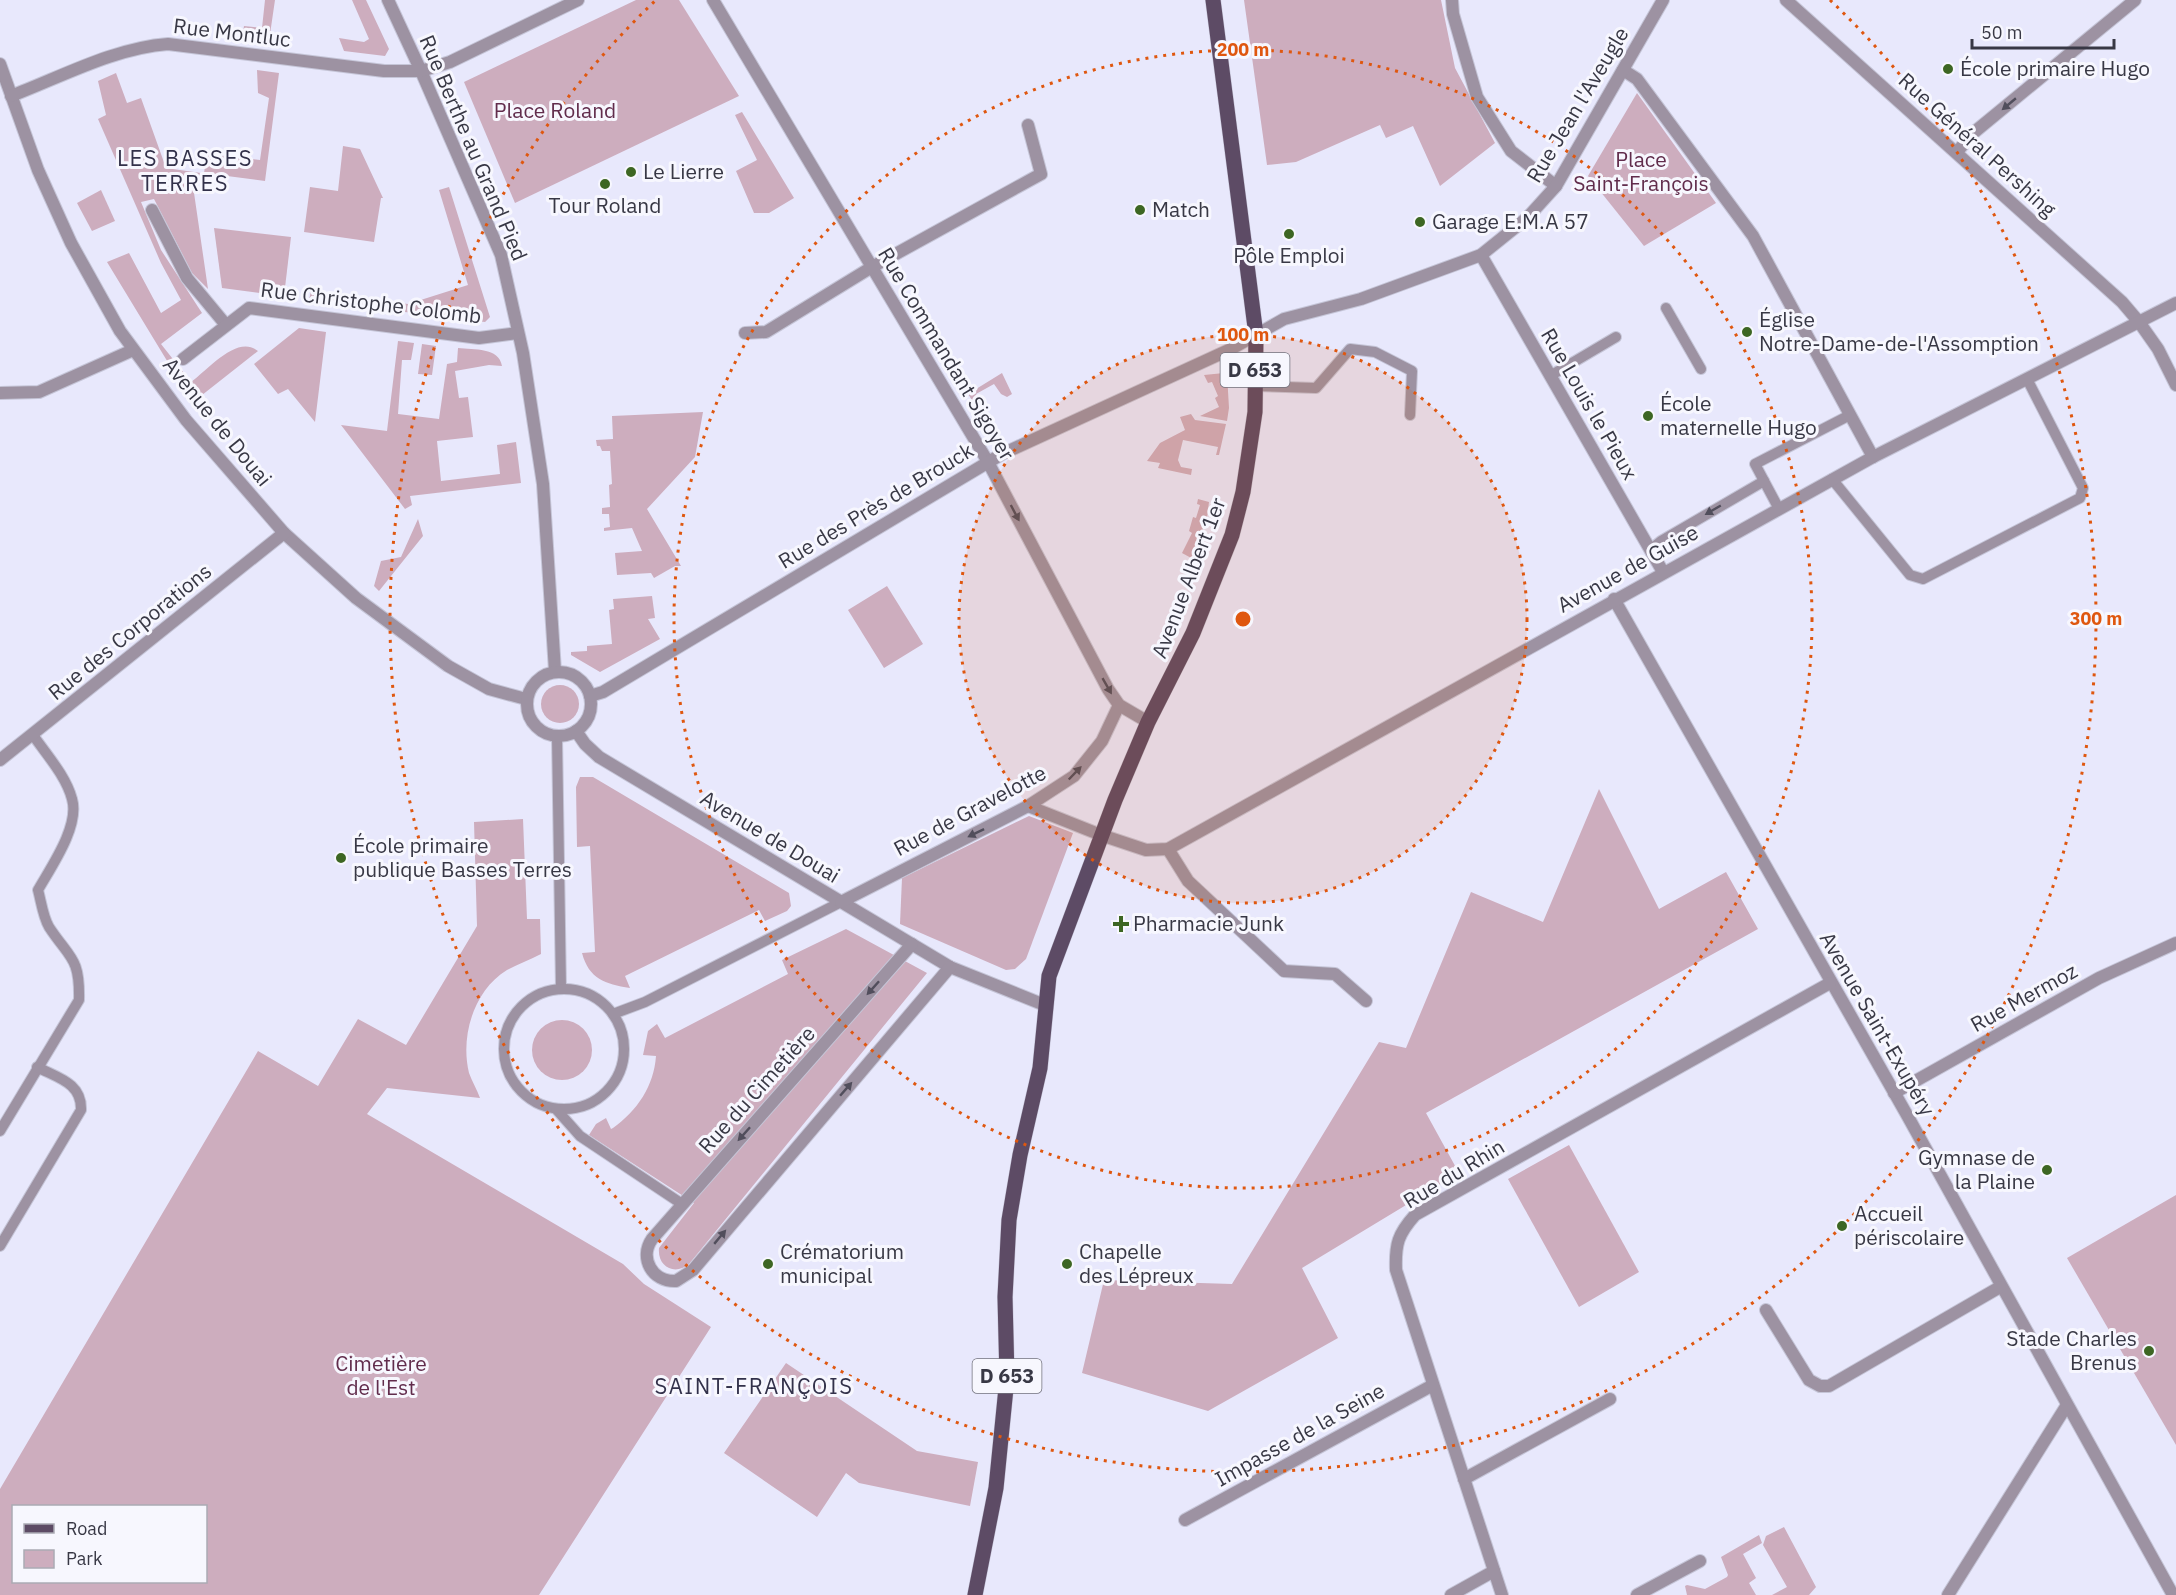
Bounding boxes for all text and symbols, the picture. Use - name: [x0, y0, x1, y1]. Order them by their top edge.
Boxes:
- street label: Rue Montluc: [172, 11, 292, 53]
- scale bar: [1972, 12, 2114, 50]
- street label: Rue Jean l'Aveugle: [1520, 21, 1635, 188]
- text: 50 m: [1981, 21, 2023, 44]
- street label: Rue Berthe au Grand Pied: [414, 30, 534, 265]
- text: 200 m: [1217, 38, 1269, 61]
- place label: École primaire Hugo: [1960, 54, 2150, 82]
- marker: École primaire Hugo: [1941, 62, 1955, 76]
- street label: Rue Général Pershing: [1893, 66, 2062, 223]
- park label: Place Roland: [494, 96, 616, 124]
- one-way arrow: [2001, 98, 2017, 111]
- district label: LES BASSES TERRES: [117, 143, 253, 197]
- park label: Place Saint-François: [1573, 145, 1709, 197]
- place label: Le Lierre: [643, 157, 724, 185]
- marker: Le Lierre: [624, 165, 638, 179]
- marker: Tour Roland: [598, 177, 612, 191]
- place label: Tour Roland: [549, 191, 661, 219]
- place label: Match: [1152, 195, 1210, 223]
- marker: Match: [1133, 203, 1147, 217]
- place label: Garage E.M.A 57: [1432, 207, 1589, 235]
- marker: Garage E.M.A 57: [1413, 215, 1427, 229]
- marker: Pôle Emploi: [1282, 227, 1296, 241]
- place label: Pôle Emploi: [1233, 241, 1345, 269]
- street label: Rue Commandant Sigoyer: [872, 242, 1022, 465]
- street label: Rue Christophe Colomb: [259, 275, 483, 329]
- place label: Église Notre-Dame-de-l'Assomption: [1759, 305, 2039, 357]
- text: 100 m: [1217, 323, 1269, 346]
- street label: Rue Louis le Pieux: [1535, 323, 1645, 485]
- marker: Église Notre-Dame-de-l'Assomption: [1740, 325, 1754, 339]
- street label: Avenue de Douai: [157, 351, 278, 492]
- road number: D 653: [1220, 353, 1290, 387]
- place label: École maternelle Hugo: [1660, 389, 1817, 441]
- marker: École maternelle Hugo: [1641, 409, 1655, 423]
- street label: Rue des Près de Brouck: [773, 436, 978, 575]
- street label: Avenue Albert 1er: [1145, 493, 1232, 662]
- one-way arrow: [1010, 504, 1020, 522]
- one-way arrow: [1705, 505, 1721, 516]
- street label: Avenue de Guise: [1552, 518, 1703, 618]
- street label: Rue des Corporations: [42, 557, 217, 706]
- text: 300 m: [2070, 607, 2122, 630]
- centre of rings: [1233, 609, 1253, 629]
- one-way arrow: [1101, 677, 1111, 694]
- street label: Rue de Gravelotte: [888, 758, 1051, 862]
- one-way arrow: [1068, 766, 1082, 780]
- street label: Avenue de Douai: [696, 783, 845, 889]
- one-way arrow: [967, 828, 984, 837]
- place label: École primaire publique Basses Terres: [353, 831, 572, 883]
- marker: École primaire publique Basses Terres: [334, 851, 348, 865]
- place label: Pharmacie Junk: [1133, 909, 1284, 937]
- marker: Pharmacie Junk: [1114, 917, 1128, 931]
- street label: Avenue Saint-Exupéry: [1814, 926, 1942, 1121]
- street label: Rue Mermoz: [1965, 956, 2082, 1038]
- one-way arrow: [867, 980, 880, 995]
- street label: Rue du Cimetière: [692, 1020, 821, 1159]
- one-way arrow: [840, 1081, 853, 1097]
- one-way arrow: [738, 1126, 751, 1141]
- street label: Rue du Rhin: [1398, 1132, 1509, 1214]
- place label: Gymnase de la Plaine: [1918, 1143, 2035, 1195]
- marker: Gymnase de la Plaine: [2040, 1163, 2054, 1177]
- place label: Accueil périscolaire: [1854, 1199, 1964, 1251]
- marker: Accueil périscolaire: [1835, 1219, 1849, 1233]
- one-way arrow: [713, 1230, 726, 1245]
- place label: Crématorium municipal: [780, 1237, 904, 1289]
- place label: Chapelle des Lépreux: [1079, 1237, 1194, 1289]
- marker: Crématorium municipal: [761, 1257, 775, 1271]
- marker: Chapelle des Lépreux: [1060, 1257, 1074, 1271]
- place label: Stade Charles Brenus: [2006, 1324, 2137, 1376]
- marker: Stade Charles Brenus: [2142, 1344, 2156, 1358]
- park label: Cimetière de l'Est: [335, 1349, 427, 1401]
- road number: D 653: [972, 1359, 1042, 1393]
- district label: SAINT-FRANÇOIS: [654, 1371, 854, 1400]
- street label: Impasse de la Seine: [1210, 1376, 1389, 1492]
- legend: [12, 1505, 207, 1583]
- text: Road: [66, 1517, 107, 1540]
- text: Park: [66, 1547, 103, 1570]

